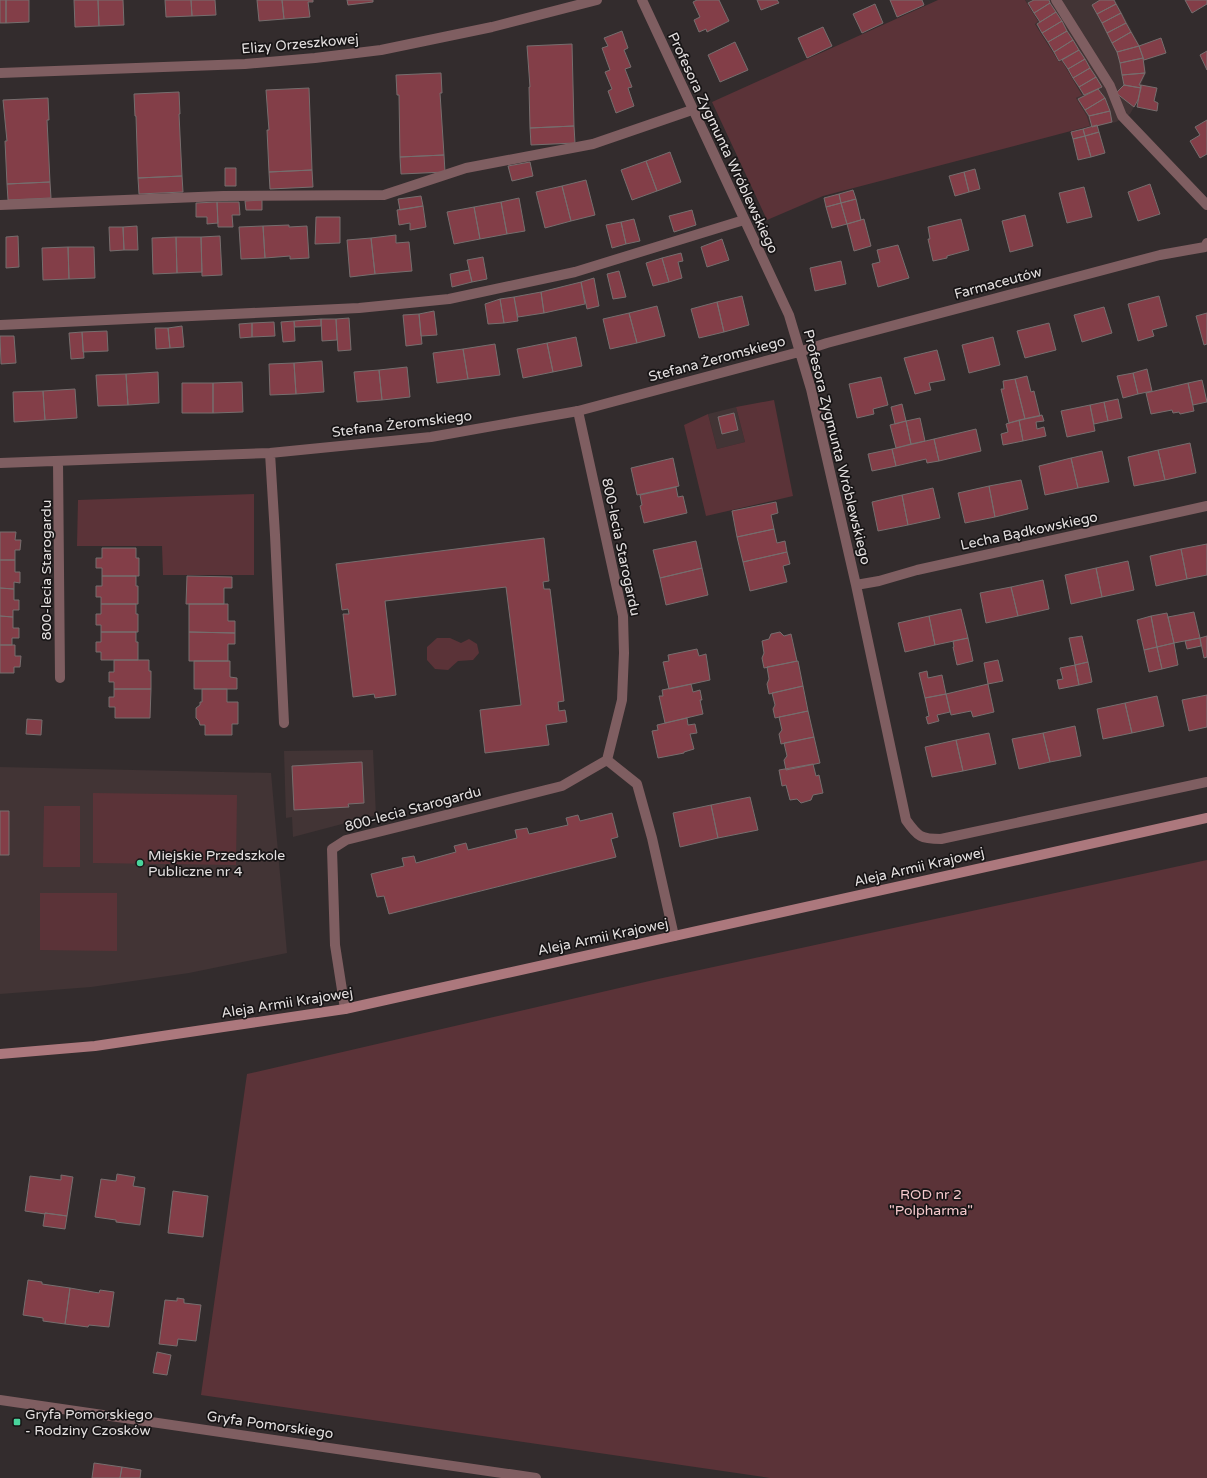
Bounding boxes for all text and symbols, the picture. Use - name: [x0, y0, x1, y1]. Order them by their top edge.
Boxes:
- street label: Elizy Orzeszkowej: [241, 30, 359, 58]
- street label: Profesora Zygmunta Wróblewskiego: [664, 30, 782, 256]
- street label: Farmaceutów: [952, 263, 1044, 303]
- street label: Profesora Zygmunta Wróblewskiego: [800, 328, 874, 566]
- street label: Stefana Żeromskiego: [647, 333, 787, 385]
- street label: Stefana Żeromskiego: [331, 407, 473, 441]
- street label: 800-lecia Starogardu: [598, 477, 644, 617]
- street label: 800-lecia Starogardu: [38, 500, 55, 640]
- street label: Lecha Bądkowskiego: [959, 508, 1099, 554]
- street label: 800-lecia Starogardu: [343, 783, 483, 835]
- street label: Aleja Armii Krajowej: [852, 844, 986, 890]
- place label: Miejskie Przedszkole Publiczne nr 4: [148, 847, 285, 880]
- marker: Miejskie Przedszkole Publiczne nr 4: [135, 858, 145, 868]
- street label: Aleja Armii Krajowej: [536, 915, 670, 959]
- street label: Aleja Armii Krajowej: [220, 984, 354, 1022]
- park label: ROD nr 2 "Polpharma": [889, 1186, 973, 1219]
- place label: Gryfa Pomorskiego - Rodziny Czosków: [25, 1406, 153, 1439]
- street label: Gryfa Pomorskiego: [206, 1408, 334, 1442]
- marker: Gryfa Pomorskiego - Rodziny Czosków: [12, 1417, 22, 1427]

